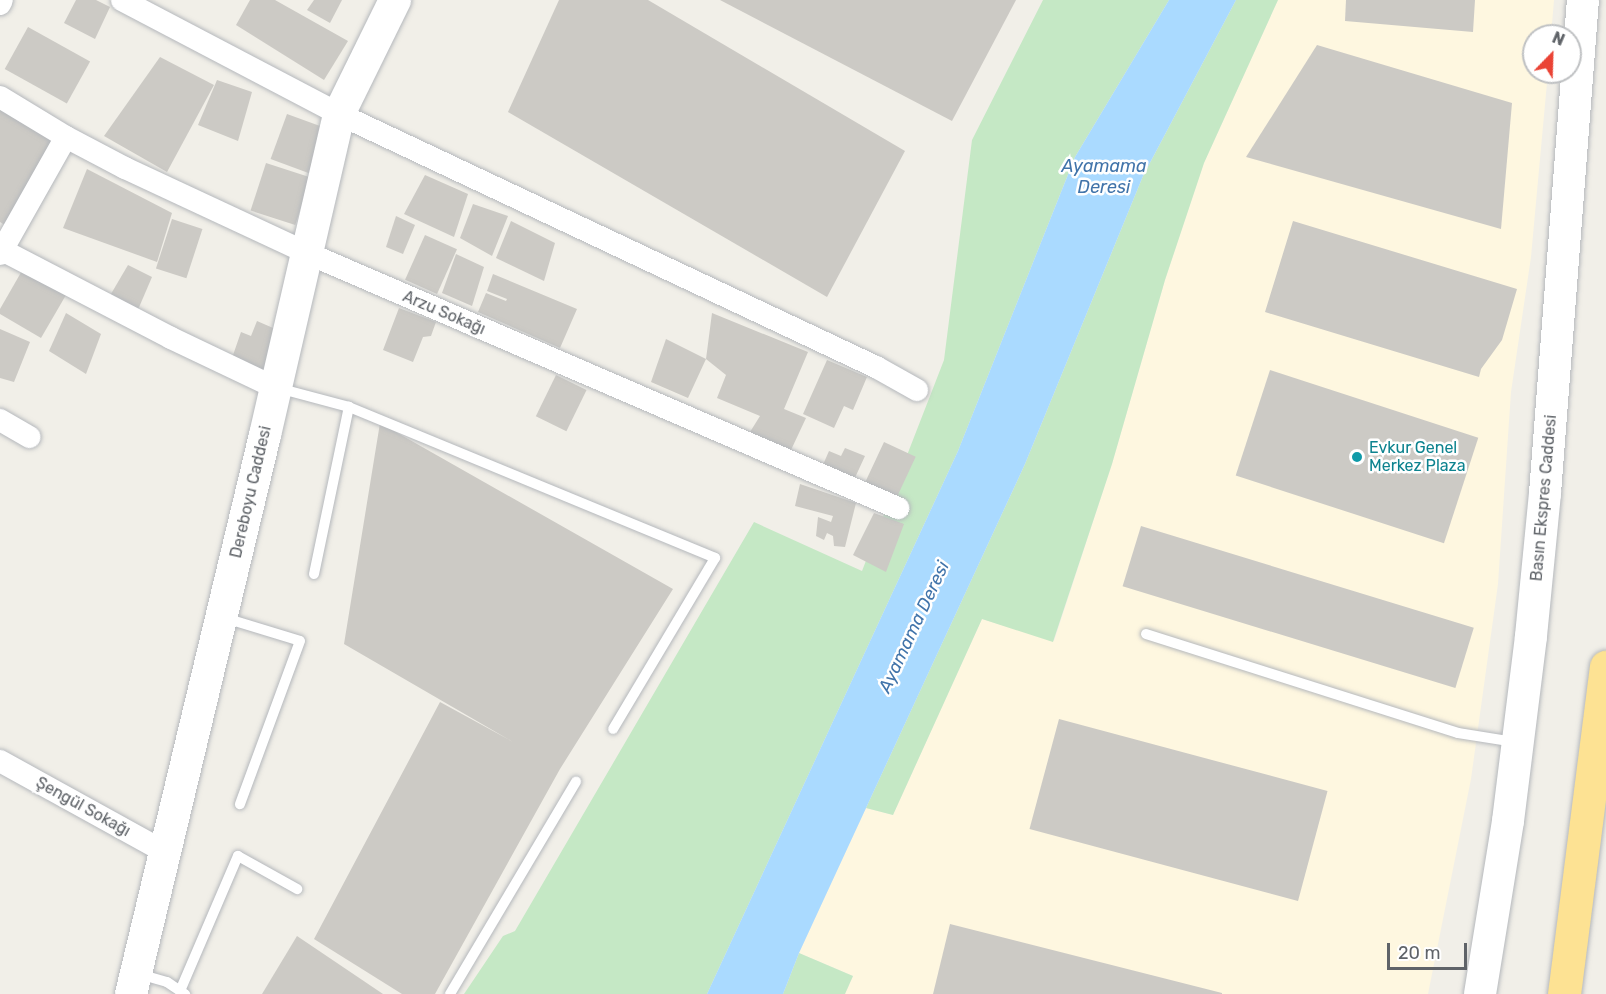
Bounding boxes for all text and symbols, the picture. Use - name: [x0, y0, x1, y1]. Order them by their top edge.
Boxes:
- north arrow: [1522, 24, 1582, 84]
- text: N: [1549, 28, 1567, 50]
- water label: Ayamama Deresi: [1061, 156, 1147, 198]
- street label: Arzu Sokağı: [400, 287, 488, 339]
- street label: Basın Ekspres Caddesi: [1527, 414, 1561, 582]
- street label: Dereboyu Caddesi: [226, 424, 276, 560]
- place label: Evkur Genel Merkez Plaza: [1369, 438, 1466, 476]
- marker: Evkur Genel Merkez Plaza: [1350, 450, 1364, 464]
- water label: Ayamama Deresi: [874, 558, 954, 696]
- street label: Şengül Sokağı: [32, 773, 134, 841]
- scale bar: [1390, 931, 1470, 969]
- text: 20 m: [1398, 942, 1440, 964]

